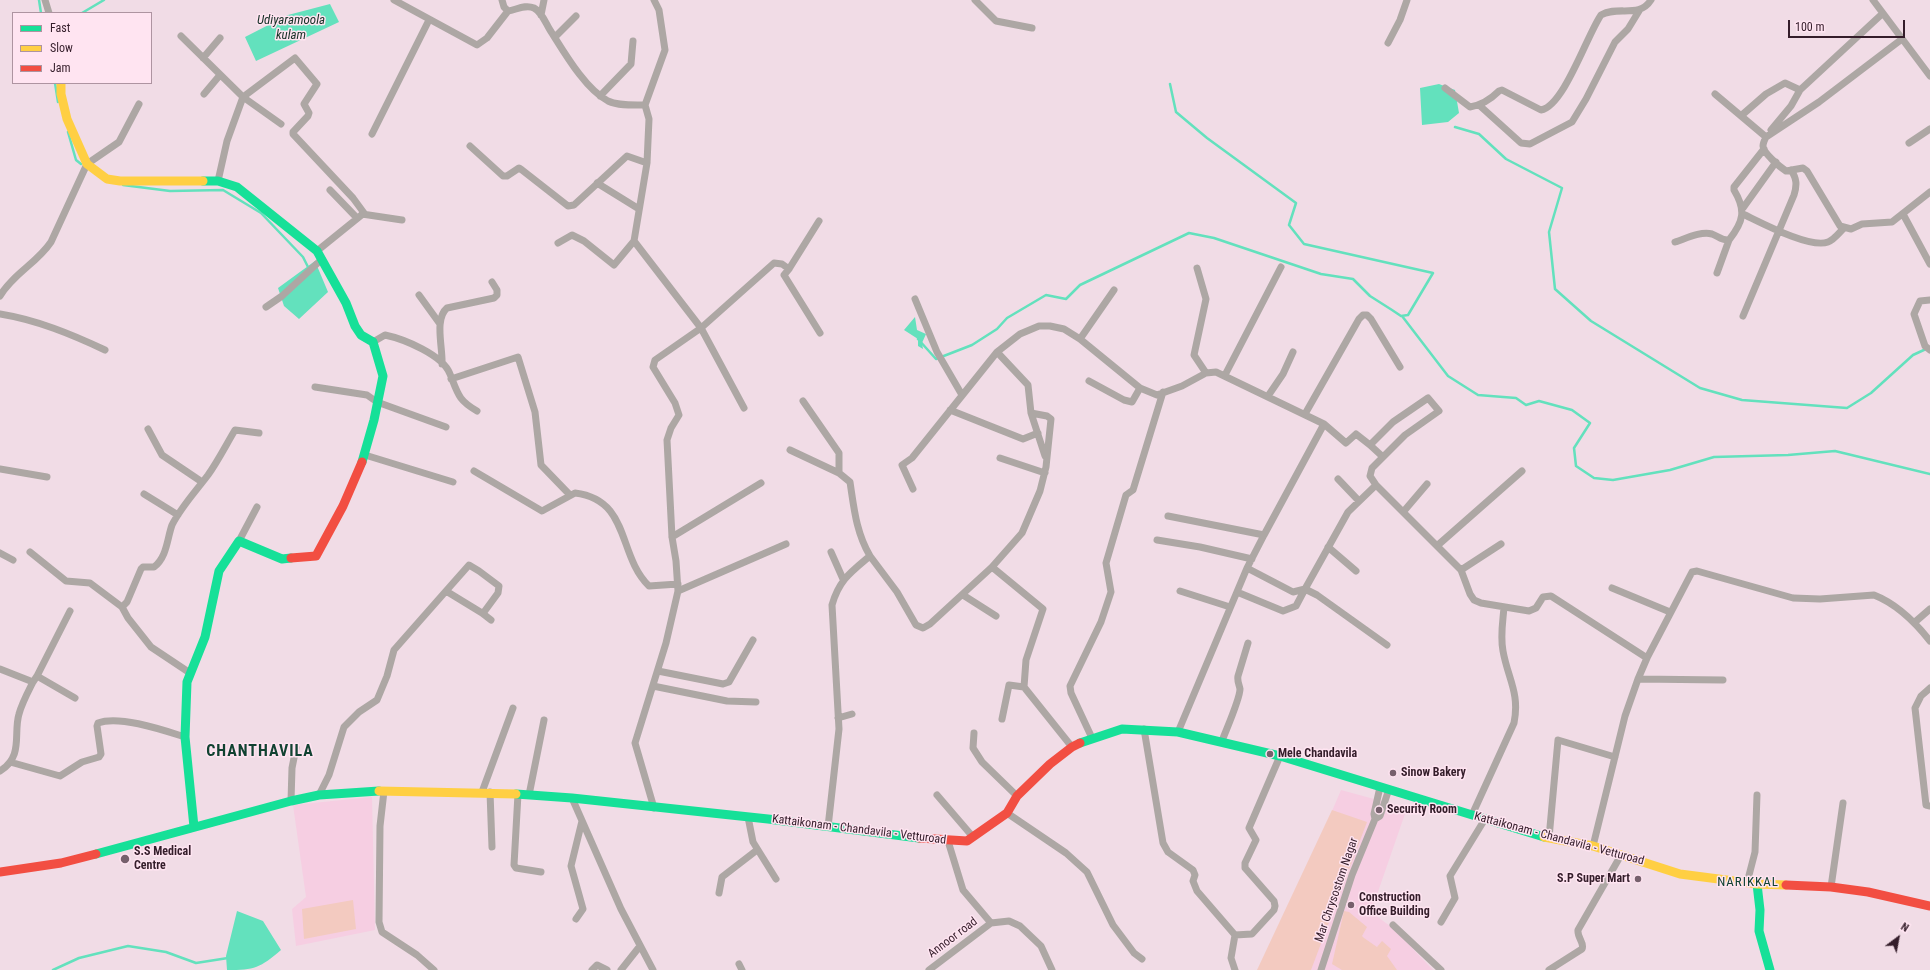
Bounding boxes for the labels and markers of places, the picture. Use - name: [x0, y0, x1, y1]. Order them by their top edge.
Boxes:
- place label: Mele Chandavila: [1278, 747, 1357, 761]
- marker: Mele Chandavila: [1265, 749, 1275, 759]
- place label: Sinow Bakery: [1401, 766, 1466, 780]
- marker: Sinow Bakery: [1388, 768, 1398, 778]
- place label: Security Room: [1387, 803, 1457, 817]
- marker: Security Room: [1374, 805, 1384, 815]
- place label: S.S Medical Centre: [134, 845, 191, 873]
- marker: S.S Medical Centre: [119, 853, 131, 865]
- place label: S.P Super Mart: [1557, 872, 1630, 886]
- marker: S.P Super Mart: [1633, 874, 1643, 884]
- place label: Construction Office Building: [1359, 891, 1430, 919]
- marker: Construction Office Building: [1346, 900, 1356, 910]

